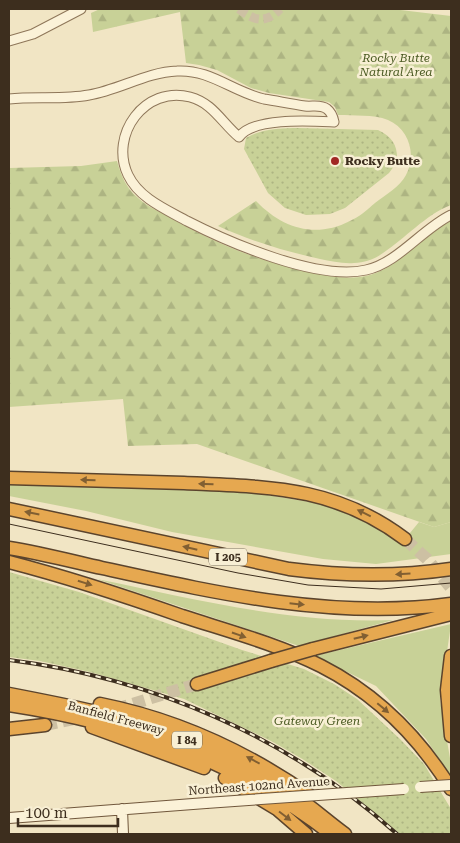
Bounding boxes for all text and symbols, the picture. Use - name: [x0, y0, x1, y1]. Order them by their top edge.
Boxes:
- park label: Rocky Butte Natural Area: [358, 51, 433, 79]
- place label: Rocky Butte: [345, 154, 420, 168]
- marker: Rocky Butte: [329, 155, 341, 167]
- one-way arrow: [80, 476, 96, 484]
- one-way arrow: [197, 480, 213, 488]
- one-way arrow: [23, 509, 39, 517]
- one-way arrow: [357, 509, 371, 517]
- one-way arrow: [183, 544, 198, 552]
- road number: I 205: [209, 548, 247, 566]
- one-way arrow: [394, 571, 410, 579]
- one-way arrow: [77, 580, 92, 587]
- one-way arrow: [289, 600, 305, 608]
- one-way arrow: [231, 631, 246, 639]
- one-way arrow: [353, 633, 368, 641]
- street label: Banfield Freeway: [66, 698, 167, 738]
- one-way arrow: [376, 702, 389, 713]
- park label: Gateway Green: [274, 714, 360, 728]
- road number: I 84: [172, 732, 202, 748]
- one-way arrow: [246, 756, 260, 765]
- street label: Northeast 102nd Avenue: [188, 774, 331, 798]
- scale bar: [18, 796, 118, 828]
- text: 100 m: [25, 804, 68, 822]
- one-way arrow: [278, 810, 291, 821]

